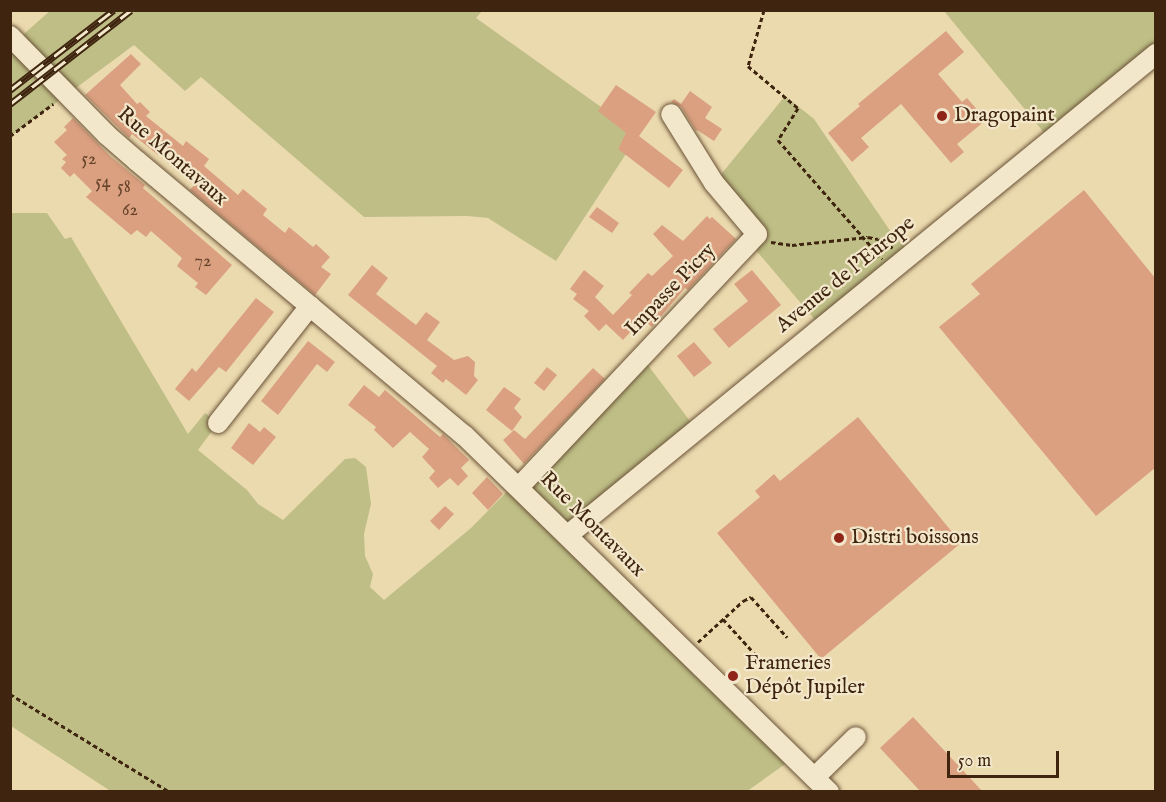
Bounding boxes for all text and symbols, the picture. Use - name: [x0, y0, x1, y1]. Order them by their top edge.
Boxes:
- street label: Rue Montavaux: [112, 102, 232, 212]
- place label: Dragopaint: [954, 103, 1055, 129]
- marker: Dragopaint: [935, 109, 949, 123]
- house number: 52: [82, 149, 96, 171]
- house number: 54: [95, 172, 111, 194]
- house number: 58: [117, 177, 131, 199]
- house number: 62: [122, 200, 138, 222]
- street label: Avenue de l'Europe: [772, 211, 920, 339]
- street label: Impasse Picry: [620, 238, 722, 342]
- house number: 72: [195, 251, 211, 273]
- street label: Rue Montavaux: [534, 467, 650, 583]
- place label: Distri boissons: [851, 525, 979, 551]
- marker: Distri boissons: [832, 531, 846, 545]
- place label: Frameries Dépôt Jupiler: [745, 651, 865, 701]
- marker: Frameries Dépôt Jupiler: [726, 669, 740, 683]
- scale bar: [950, 739, 1062, 777]
- text: 50 m: [958, 750, 991, 773]

